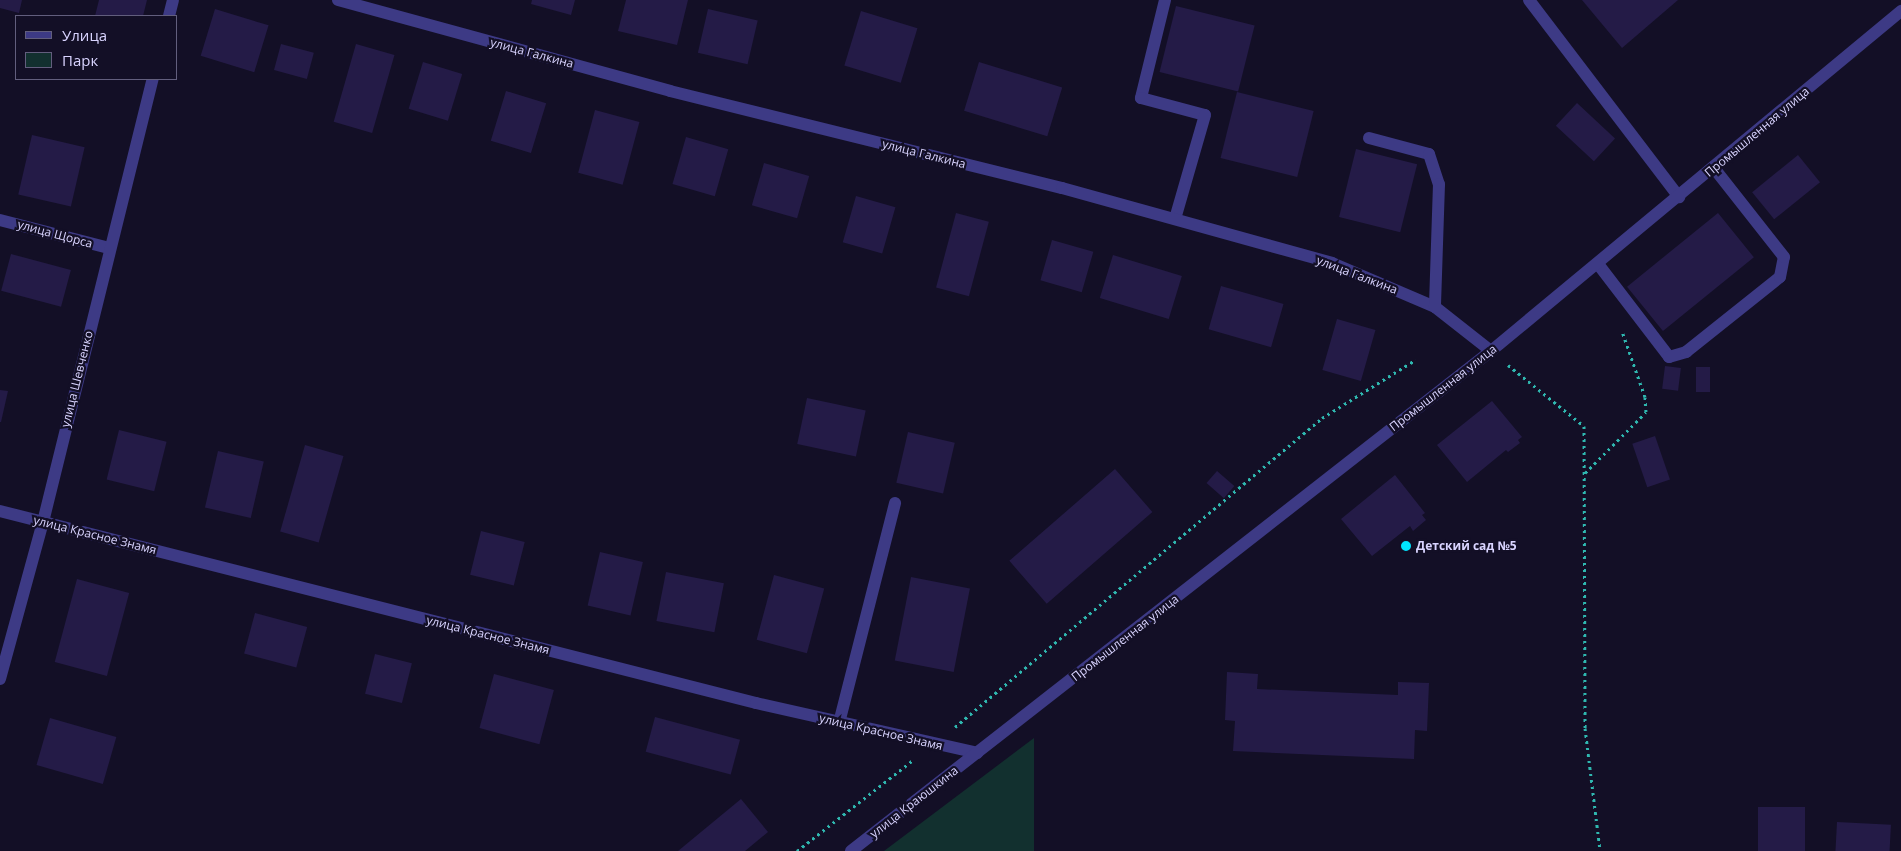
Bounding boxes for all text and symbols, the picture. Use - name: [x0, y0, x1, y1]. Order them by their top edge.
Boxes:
- legend: [15, 15, 178, 80]
- text: Улица: [62, 25, 107, 45]
- street label: улица Галкина: [489, 35, 575, 71]
- text: Парк: [62, 50, 98, 70]
- street label: Промышленная улица: [1702, 84, 1812, 180]
- street label: улица Галкина: [881, 137, 967, 171]
- street label: улица Щорса: [16, 217, 94, 251]
- street label: улица Галкина: [1314, 253, 1400, 297]
- street label: улица Шевченко: [58, 329, 96, 429]
- street label: Промышленная улица: [1387, 342, 1499, 434]
- street label: улица Красное Знамя: [32, 513, 158, 557]
- place label: Детский сад №5: [1416, 539, 1517, 553]
- marker: Детский сад №5: [1400, 540, 1412, 552]
- street label: Промышленная улица: [1069, 592, 1181, 684]
- street label: улица Красное Знамя: [425, 613, 551, 657]
- street label: улица Красное Знамя: [818, 711, 944, 753]
- street label: улица Краюшкина: [867, 763, 961, 841]

